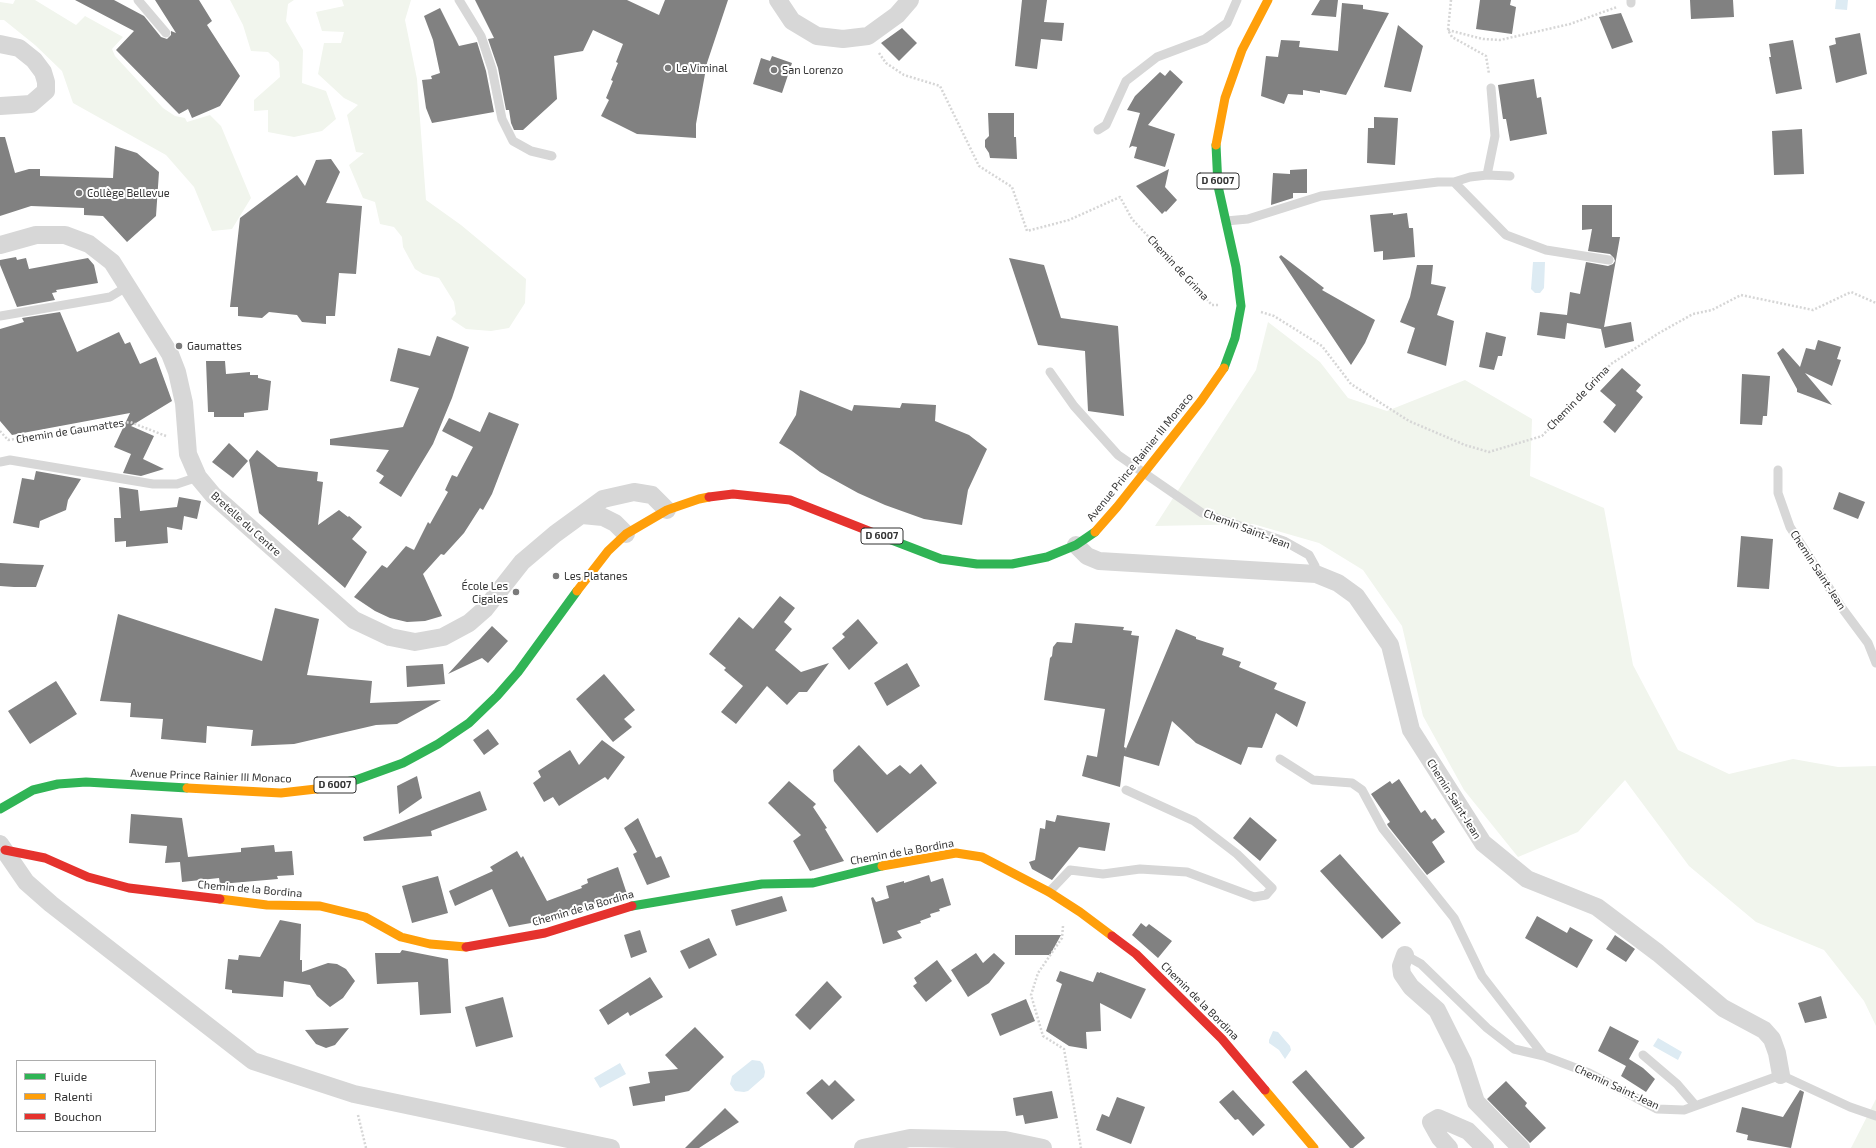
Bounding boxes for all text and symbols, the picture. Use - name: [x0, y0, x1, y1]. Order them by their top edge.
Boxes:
- place label: Le Viminal: [676, 61, 727, 75]
- marker: Le Viminal: [663, 63, 673, 73]
- place label: San Lorenzo: [782, 63, 843, 77]
- marker: San Lorenzo: [769, 65, 779, 75]
- road number: D 6007: [1197, 173, 1239, 189]
- place label: Collège Bellevue: [87, 186, 170, 200]
- marker: Collège Bellevue: [74, 188, 84, 198]
- street label: Chemin de Grima: [1144, 233, 1212, 303]
- place label: Gaumattes: [187, 339, 242, 353]
- marker: Gaumattes: [174, 341, 184, 351]
- street label: Chemin de Grima: [1544, 363, 1612, 433]
- street label: Avenue Prince Rainier III Monaco: [1084, 390, 1196, 524]
- street label: Chemin de Gaumattes: [15, 416, 125, 446]
- street label: Bretelle du Centre: [208, 489, 284, 559]
- street label: Chemin Saint-Jean: [1202, 506, 1292, 552]
- road number: D 6007: [861, 528, 903, 544]
- street label: Chemin Saint-Jean: [1787, 528, 1849, 612]
- place label: Les Platanes: [564, 569, 627, 583]
- marker: Les Platanes: [551, 571, 561, 581]
- place label: École Les Cigales: [462, 579, 508, 605]
- marker: École Les Cigales: [511, 587, 521, 597]
- street label: Chemin Saint-Jean: [1424, 757, 1484, 841]
- street label: Avenue Prince Rainier III Monaco: [130, 767, 292, 785]
- road number: D 6007: [314, 777, 356, 793]
- street label: Chemin de la Bordina: [849, 836, 955, 868]
- street label: Chemin de la Bordina: [197, 878, 303, 900]
- street label: Chemin de la Bordina: [531, 887, 635, 929]
- street label: Chemin de la Bordina: [1158, 959, 1242, 1043]
- legend: [16, 1060, 156, 1132]
- street label: Chemin Saint-Jean: [1573, 1062, 1661, 1112]
- text: Fluide: [54, 1069, 87, 1083]
- text: Ralenti: [54, 1089, 93, 1103]
- text: Bouchon: [54, 1109, 102, 1123]

